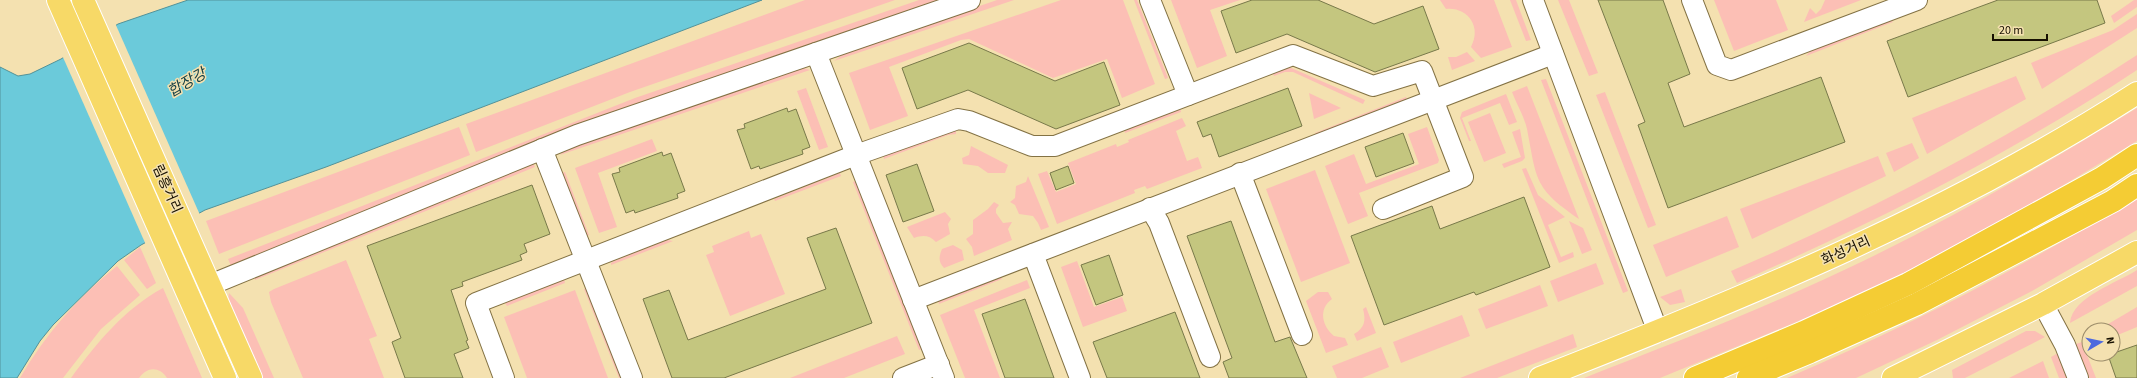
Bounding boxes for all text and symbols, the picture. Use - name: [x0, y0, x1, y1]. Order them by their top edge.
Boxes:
- scale bar: [1993, 16, 2047, 42]
- text: 20 m: [1999, 22, 2023, 39]
- water label: 합장강: [164, 62, 212, 102]
- street label: 림흥거리: [147, 161, 187, 217]
- street label: 화성거리: [1818, 231, 1874, 271]
- north arrow: [2081, 322, 2121, 362]
- text: N: [2102, 336, 2118, 345]

